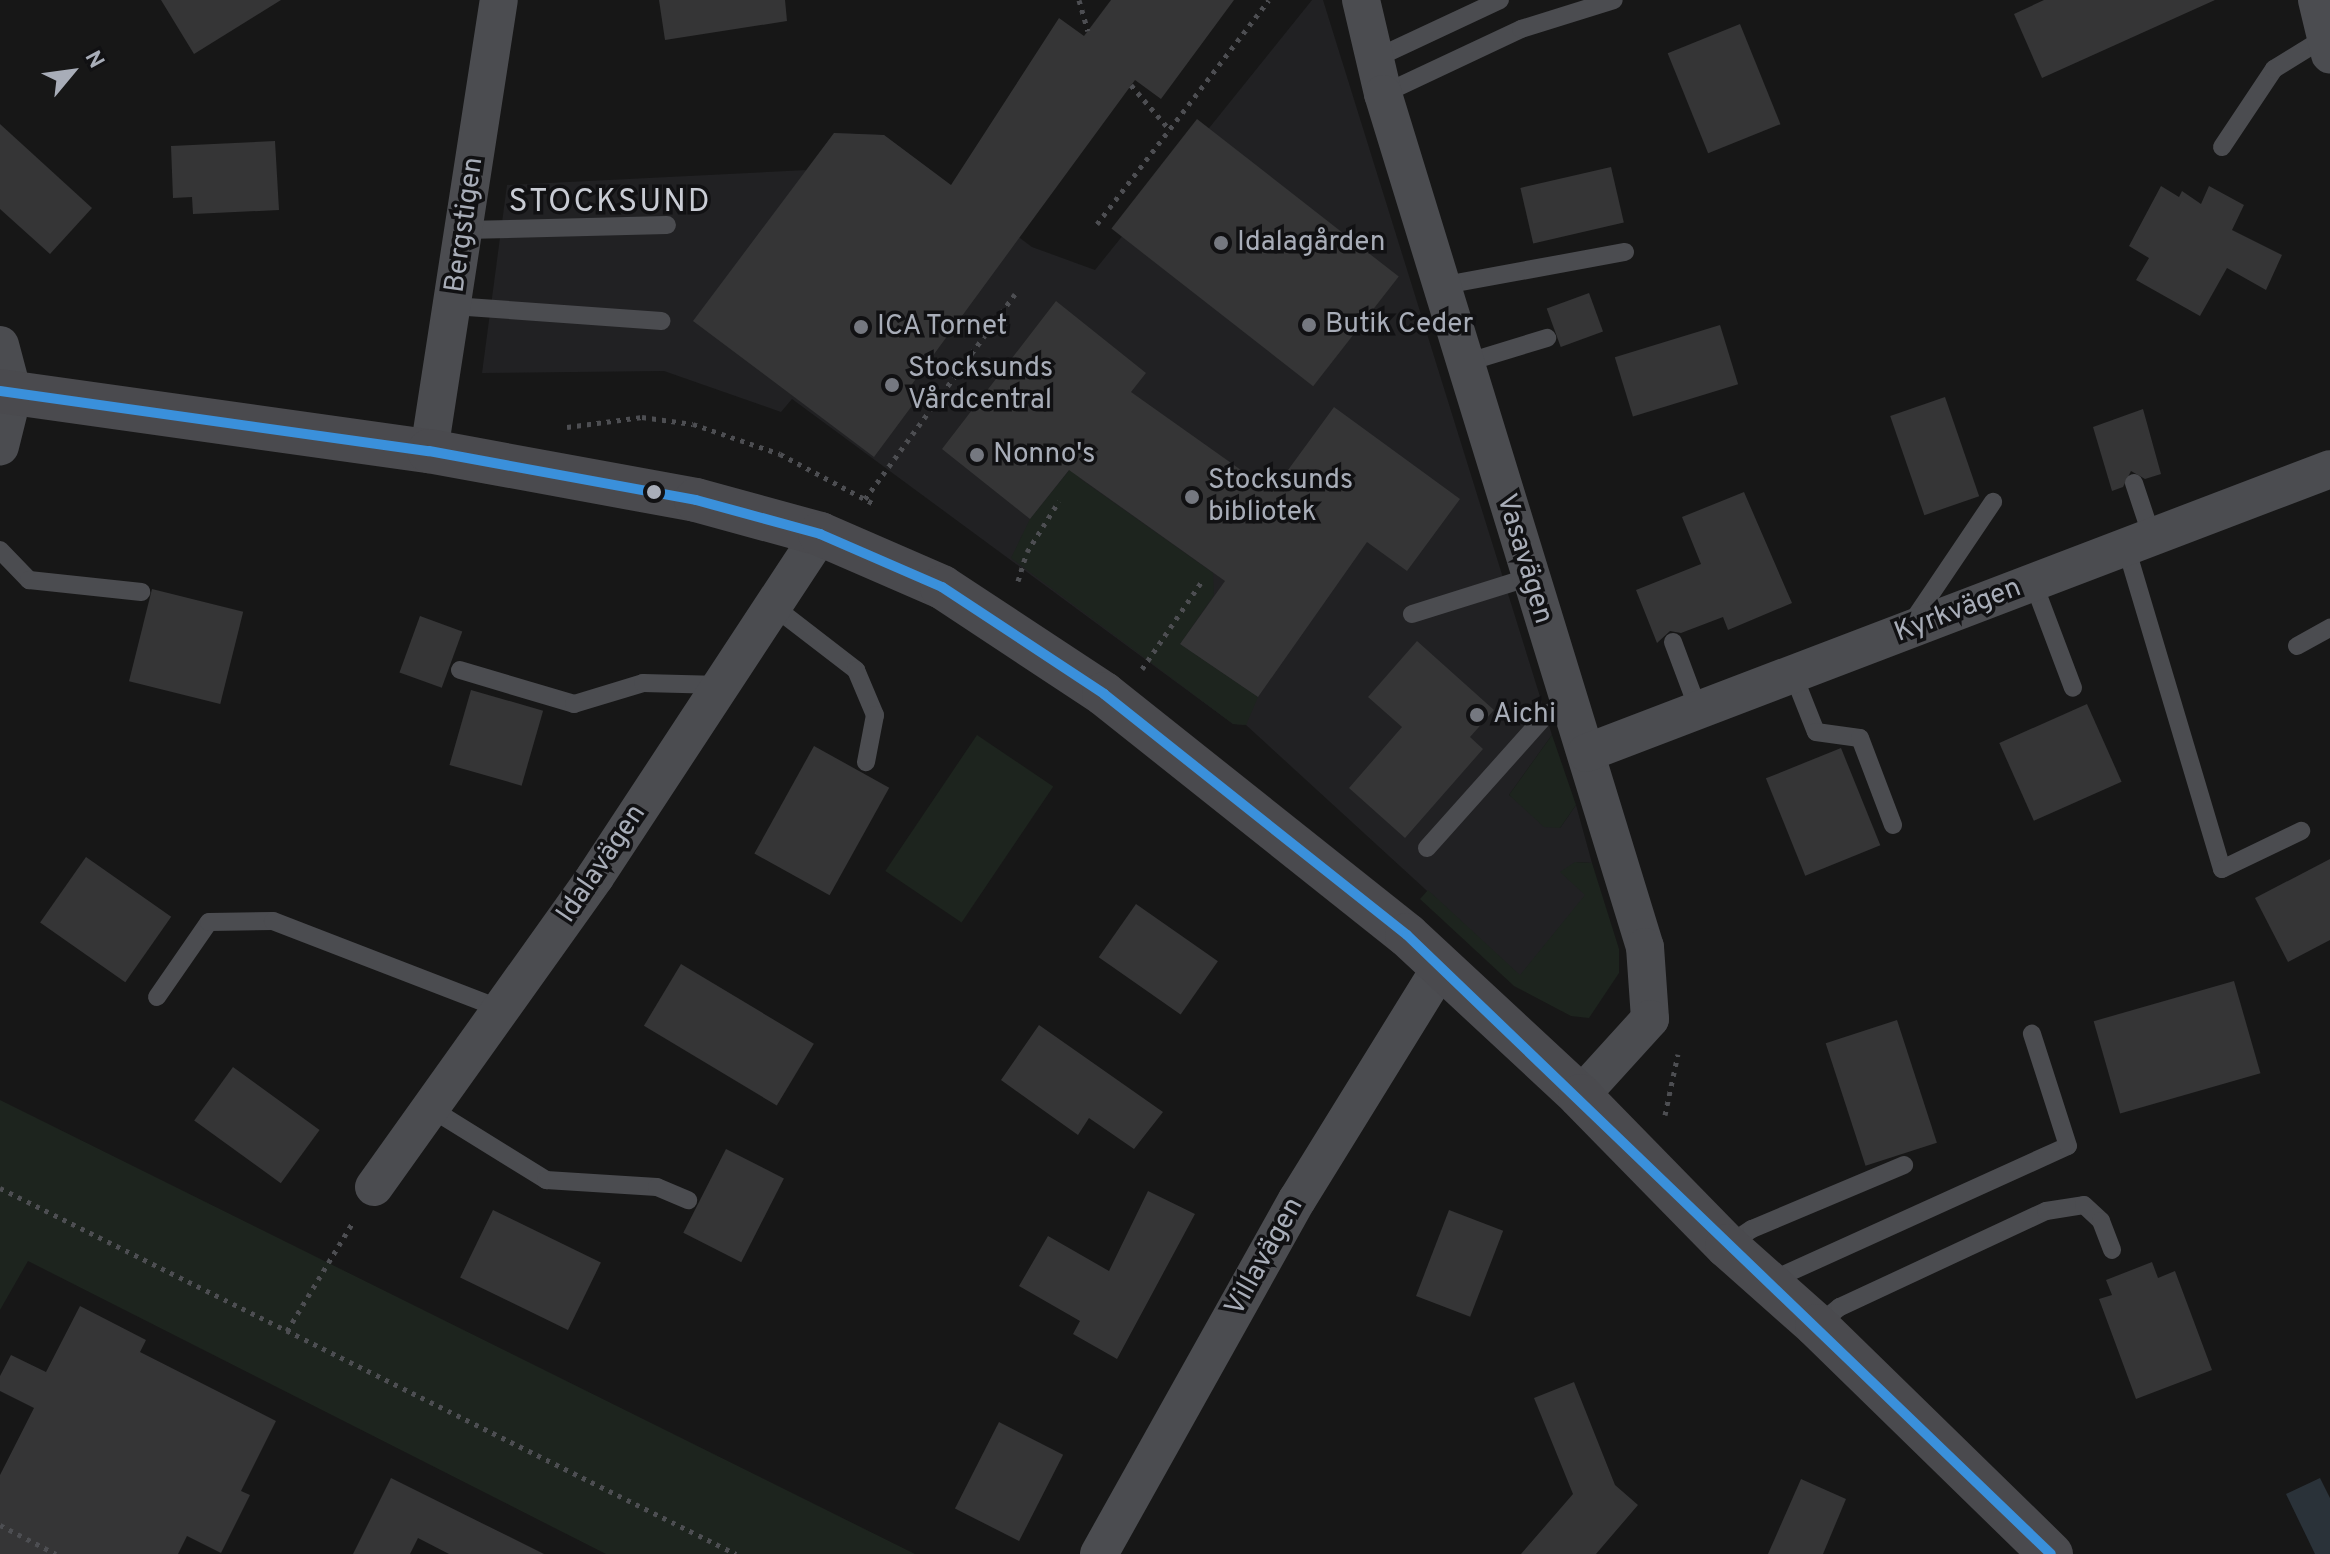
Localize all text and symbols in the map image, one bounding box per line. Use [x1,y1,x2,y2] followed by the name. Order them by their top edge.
[32,32,112,112] north arrow
[78,47,109,74] text: N
[439,155,491,295] street label: Bergstigen
[508,184,712,222] district label: STOCKSUND
[1237,226,1385,260] place label: Idalagården
[1212,234,1230,252] marker: Idalagården
[1325,308,1474,342] place label: Butik Ceder
[877,310,1010,344] place label: ICA Tornet
[1300,316,1318,334] marker: Butik Ceder
[852,318,870,336] marker: ICA Tornet
[908,352,1053,418] place label: Stocksunds Vårdcentral
[883,376,901,394] marker: Stocksunds Vårdcentral
[993,438,1095,472] place label: Nonno's
[968,446,986,464] marker: Nonno's
[1208,464,1353,530] place label: Stocksunds bibliotek
[646,484,662,500] unlabelled marker
[1183,488,1201,506] marker: Stocksunds bibliotek
[1488,490,1560,628] street label: Vasavägen
[1890,572,2026,650] street label: Kyrkvägen
[1493,698,1556,732] place label: Aichi
[1468,706,1486,724] marker: Aichi
[550,798,654,930] street label: Idalavägen
[1219,1192,1311,1322] street label: Villavägen

